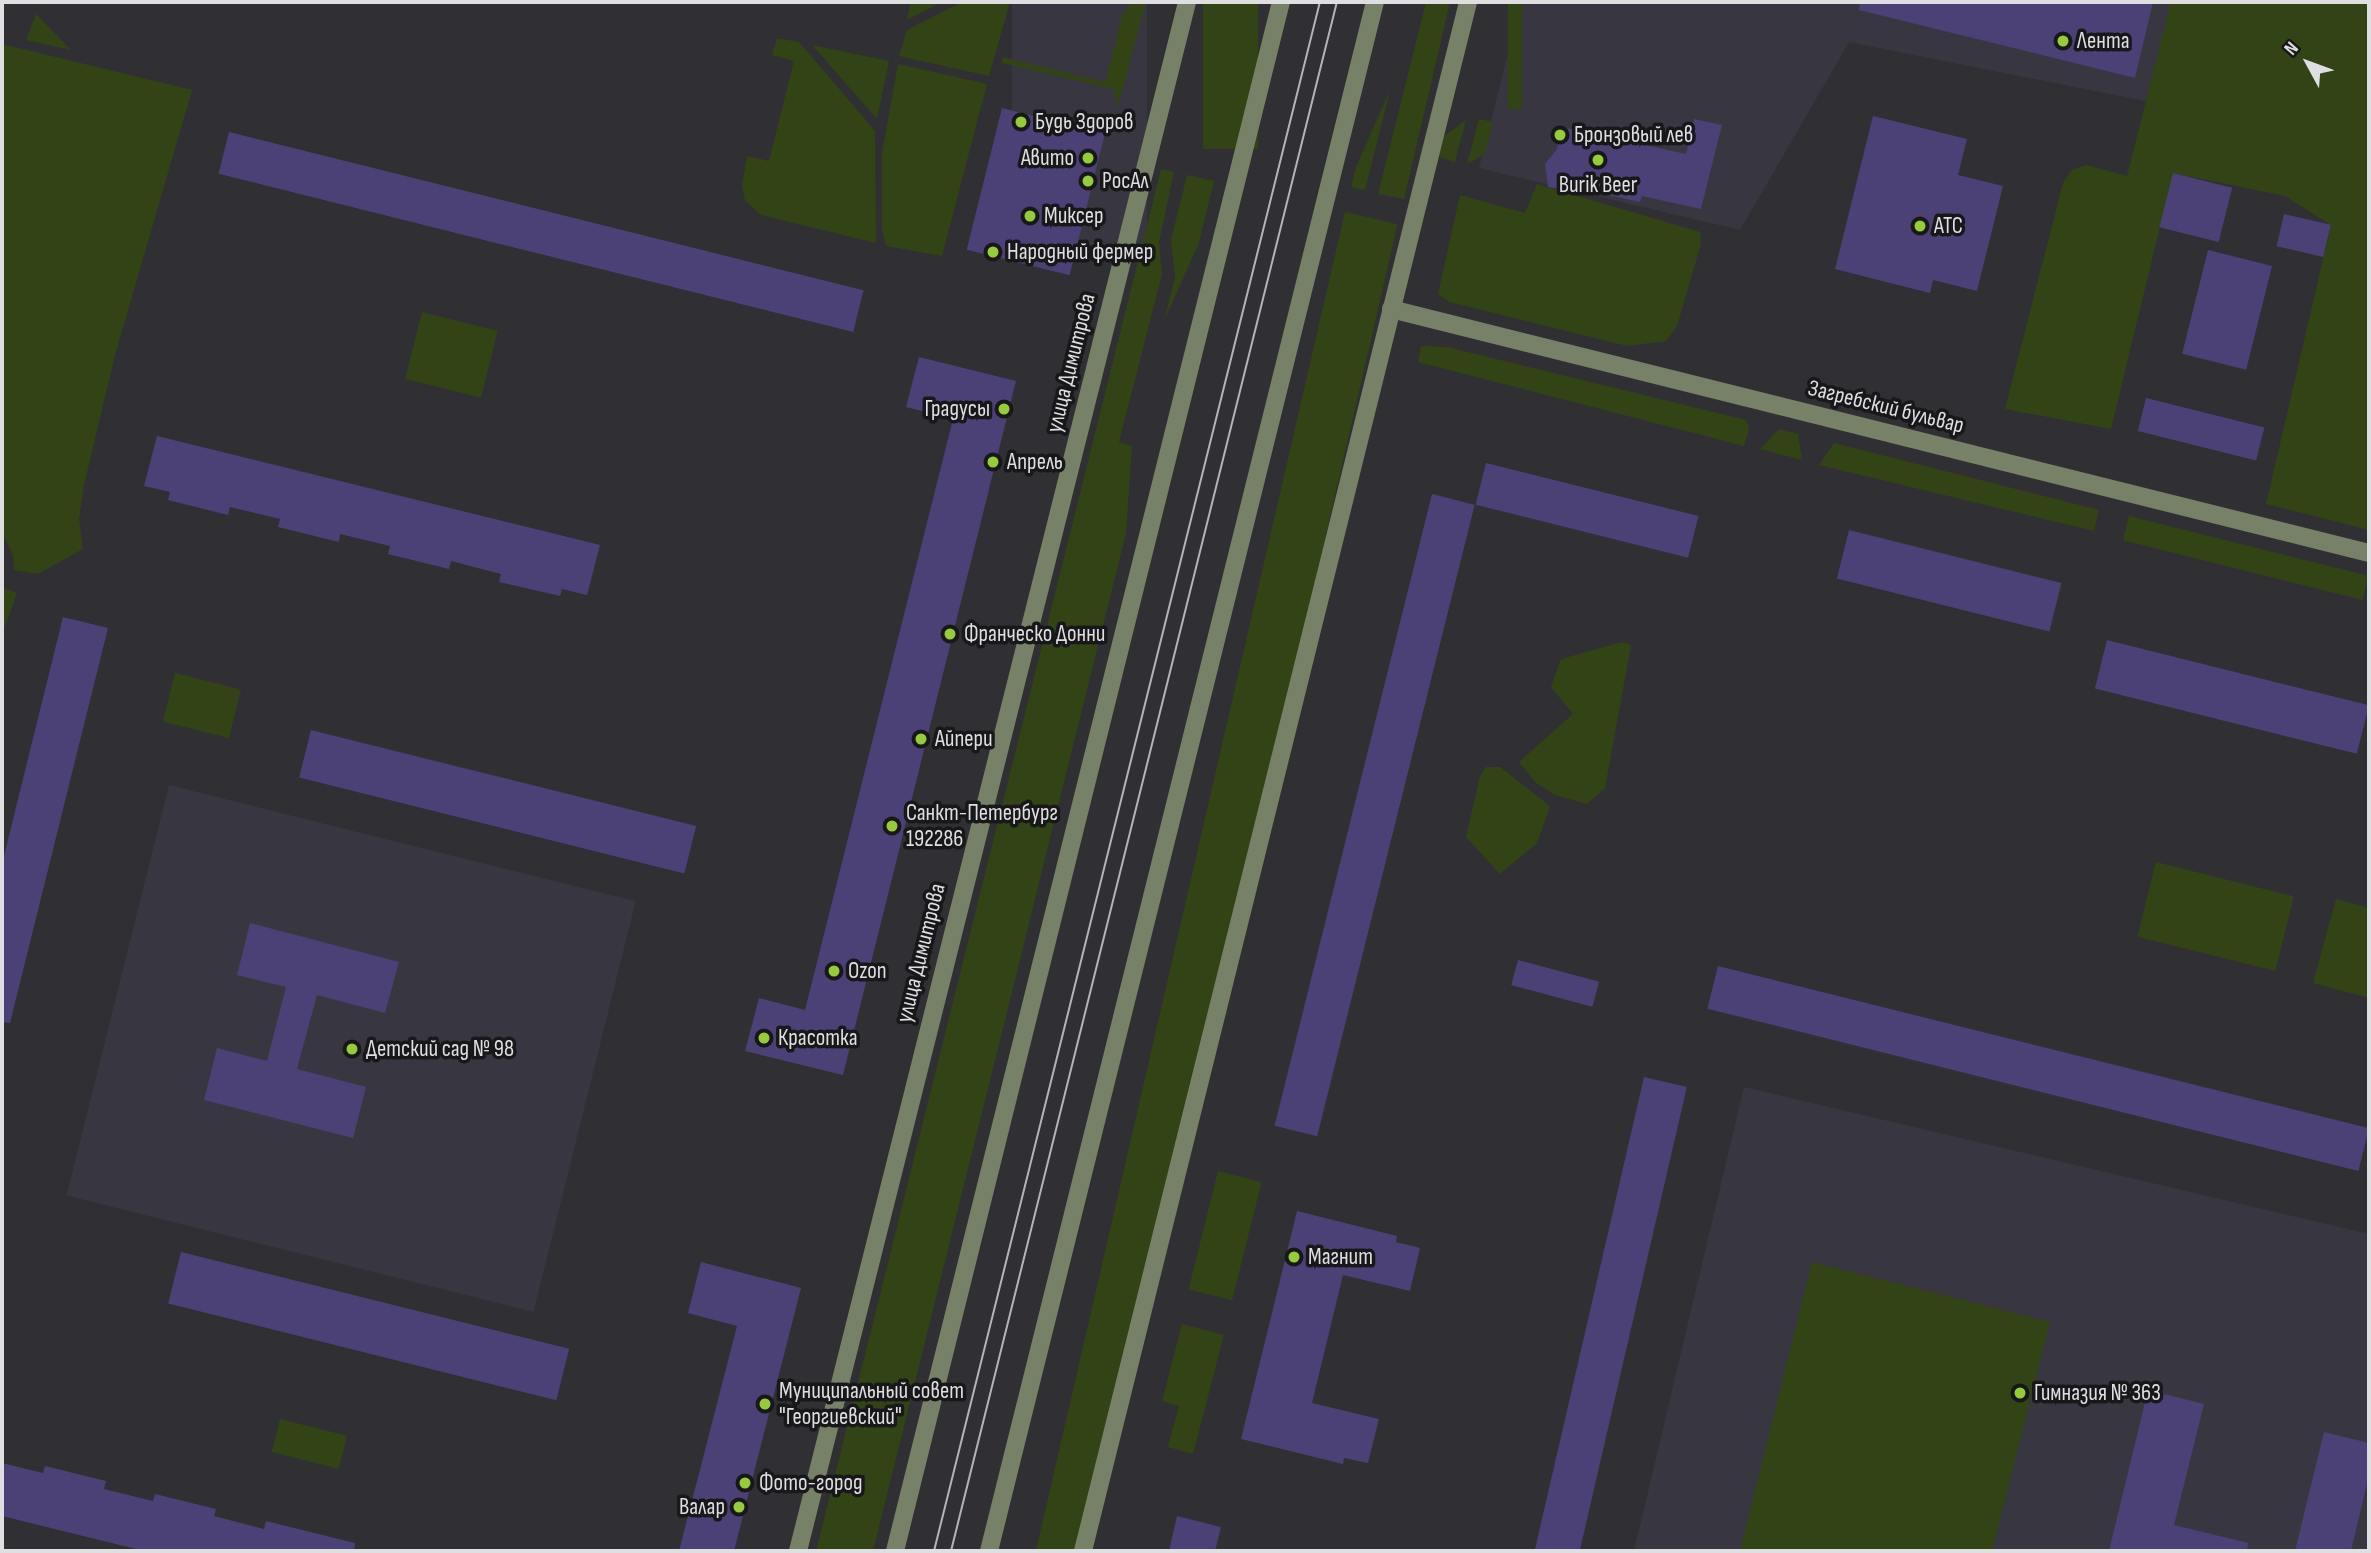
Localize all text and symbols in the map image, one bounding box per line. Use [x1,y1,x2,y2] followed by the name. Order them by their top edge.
[2077,27,2130,55] place label: Лента
[2273,28,2343,98] north arrow
[2055,33,2071,49] marker: Лента
[2280,38,2304,60] text: N
[1035,108,1134,136] place label: Будь Здоров
[1013,114,1029,130] marker: Будь Здоров
[1574,121,1693,149] place label: Бронзовый лев
[1552,127,1568,143] marker: Бронзовый лев
[1021,144,1074,172] place label: Авито
[1080,150,1096,166] marker: Авито
[1590,152,1606,168] marker: Burik Beer
[1102,167,1149,195] place label: РосАл
[1559,171,1637,199] place label: Burik Beer
[1080,173,1096,189] marker: РосАл
[1044,202,1104,230] place label: Миксер
[1022,208,1038,224] marker: Миксер
[1934,212,1963,240] place label: АТС
[1912,218,1928,234] marker: АТС
[1007,238,1153,266] place label: Народный фермер
[985,244,1001,260] marker: Народный фермер
[1040,291,1102,435] street label: улица Димитрова
[1805,374,1967,440] street label: Загребский бульвар
[924,395,990,423] place label: Градусы
[996,401,1012,417] marker: Градусы
[1007,448,1063,476] place label: Апрель
[985,454,1001,470] marker: Апрель
[964,620,1105,648] place label: Франческо Донни
[942,626,958,642] marker: Франческо Донни
[935,725,993,753] place label: Айпери
[913,731,929,747] marker: Айпери
[906,799,1058,853] place label: Санкт-Петербург 192286
[884,818,900,834] marker: Санкт-Петербург 192286
[890,881,952,1025] street label: улица Димитрова
[848,957,887,985] place label: Ozon
[826,963,842,979] marker: Ozon
[778,1024,858,1052] place label: Красотка
[756,1030,772,1046] marker: Красотка
[366,1035,514,1063] place label: Детский сад № 98
[344,1041,360,1057] marker: Детский сад № 98
[1308,1243,1373,1271] place label: Магнит
[1286,1249,1302,1265] marker: Магнит
[779,1377,964,1431] place label: Муниципальный совет "Георгиевский"
[2034,1379,2161,1407] place label: Гимназия № 363
[2012,1385,2028,1401] marker: Гимназия № 363
[757,1396,773,1412] marker: Муниципальный совет "Георгиевский"
[759,1469,863,1497] place label: Фото-город
[737,1475,753,1491] marker: Фото-город
[679,1493,725,1521] place label: Валар
[731,1499,747,1515] marker: Валар

